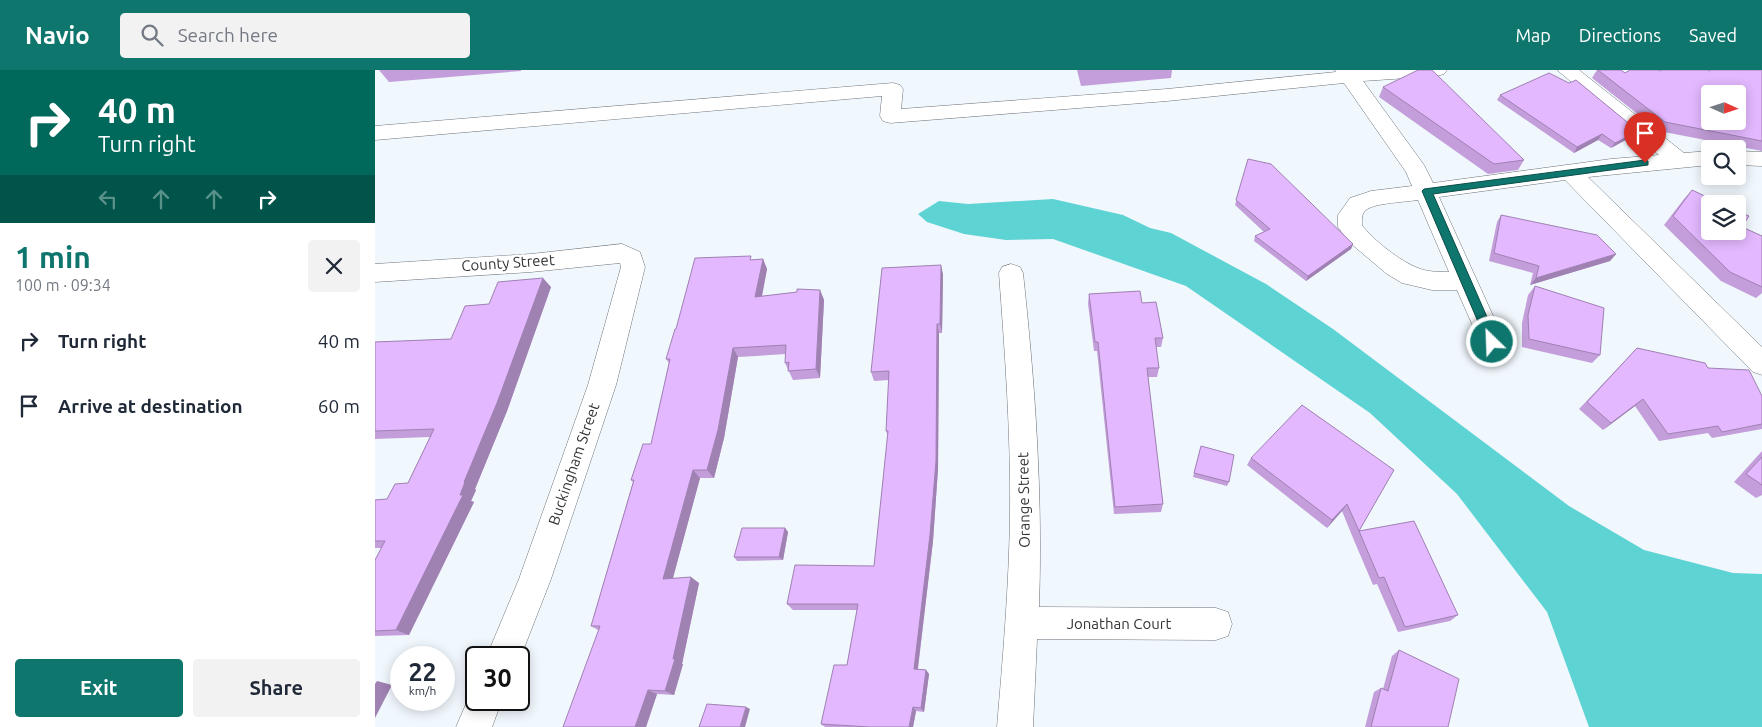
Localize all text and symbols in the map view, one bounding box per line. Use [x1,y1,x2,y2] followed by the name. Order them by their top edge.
[120,13,470,58] search box
[138,21,166,49] icon: search
[25,22,90,49] text: Navio
[178,24,278,46] text: Search here
[1515,25,1551,45] text: Map
[1579,25,1661,45] text: Directions
[1689,25,1737,45] text: Saved
[1701,85,1746,130] north arrow
[1701,85,1746,240] map controls
[15,90,80,155] icon: right
[98,90,176,130] text: 40 m
[1624,112,1666,163] pin
[1631,119,1659,147] icon: arrive
[98,131,196,156] text: Turn right
[1701,140,1746,185] button: search
[94,185,122,213] icon: left
[147,185,175,213] icon: ahead
[200,185,228,213] icon: ahead
[253,185,281,213] icon: right
[1701,195,1746,240] button: layers
[15,240,91,274] text: 1 min
[308,240,360,292] button: close
[461,251,555,274] street label: County Street
[15,276,111,294] text: 100 m · 09:34
[1465,315,1517,367] position arrow
[15,327,43,355] icon: right
[58,330,146,352] text: Turn right
[318,330,360,352] text: 40 m
[15,392,43,420] icon: arrive
[58,395,243,417] text: Arrive at destination
[318,395,360,417] text: 60 m
[545,400,602,527] street label: Buckingham Street
[1014,452,1033,548] street label: Orange Street
[1067,615,1171,632] street label: Jonathan Court
[465,646,530,711] speed limit sign: 30
[408,658,437,686] text: 22
[15,659,183,717] button: Exit
[193,659,360,717] button: Share
[409,684,436,697] text: km/h

